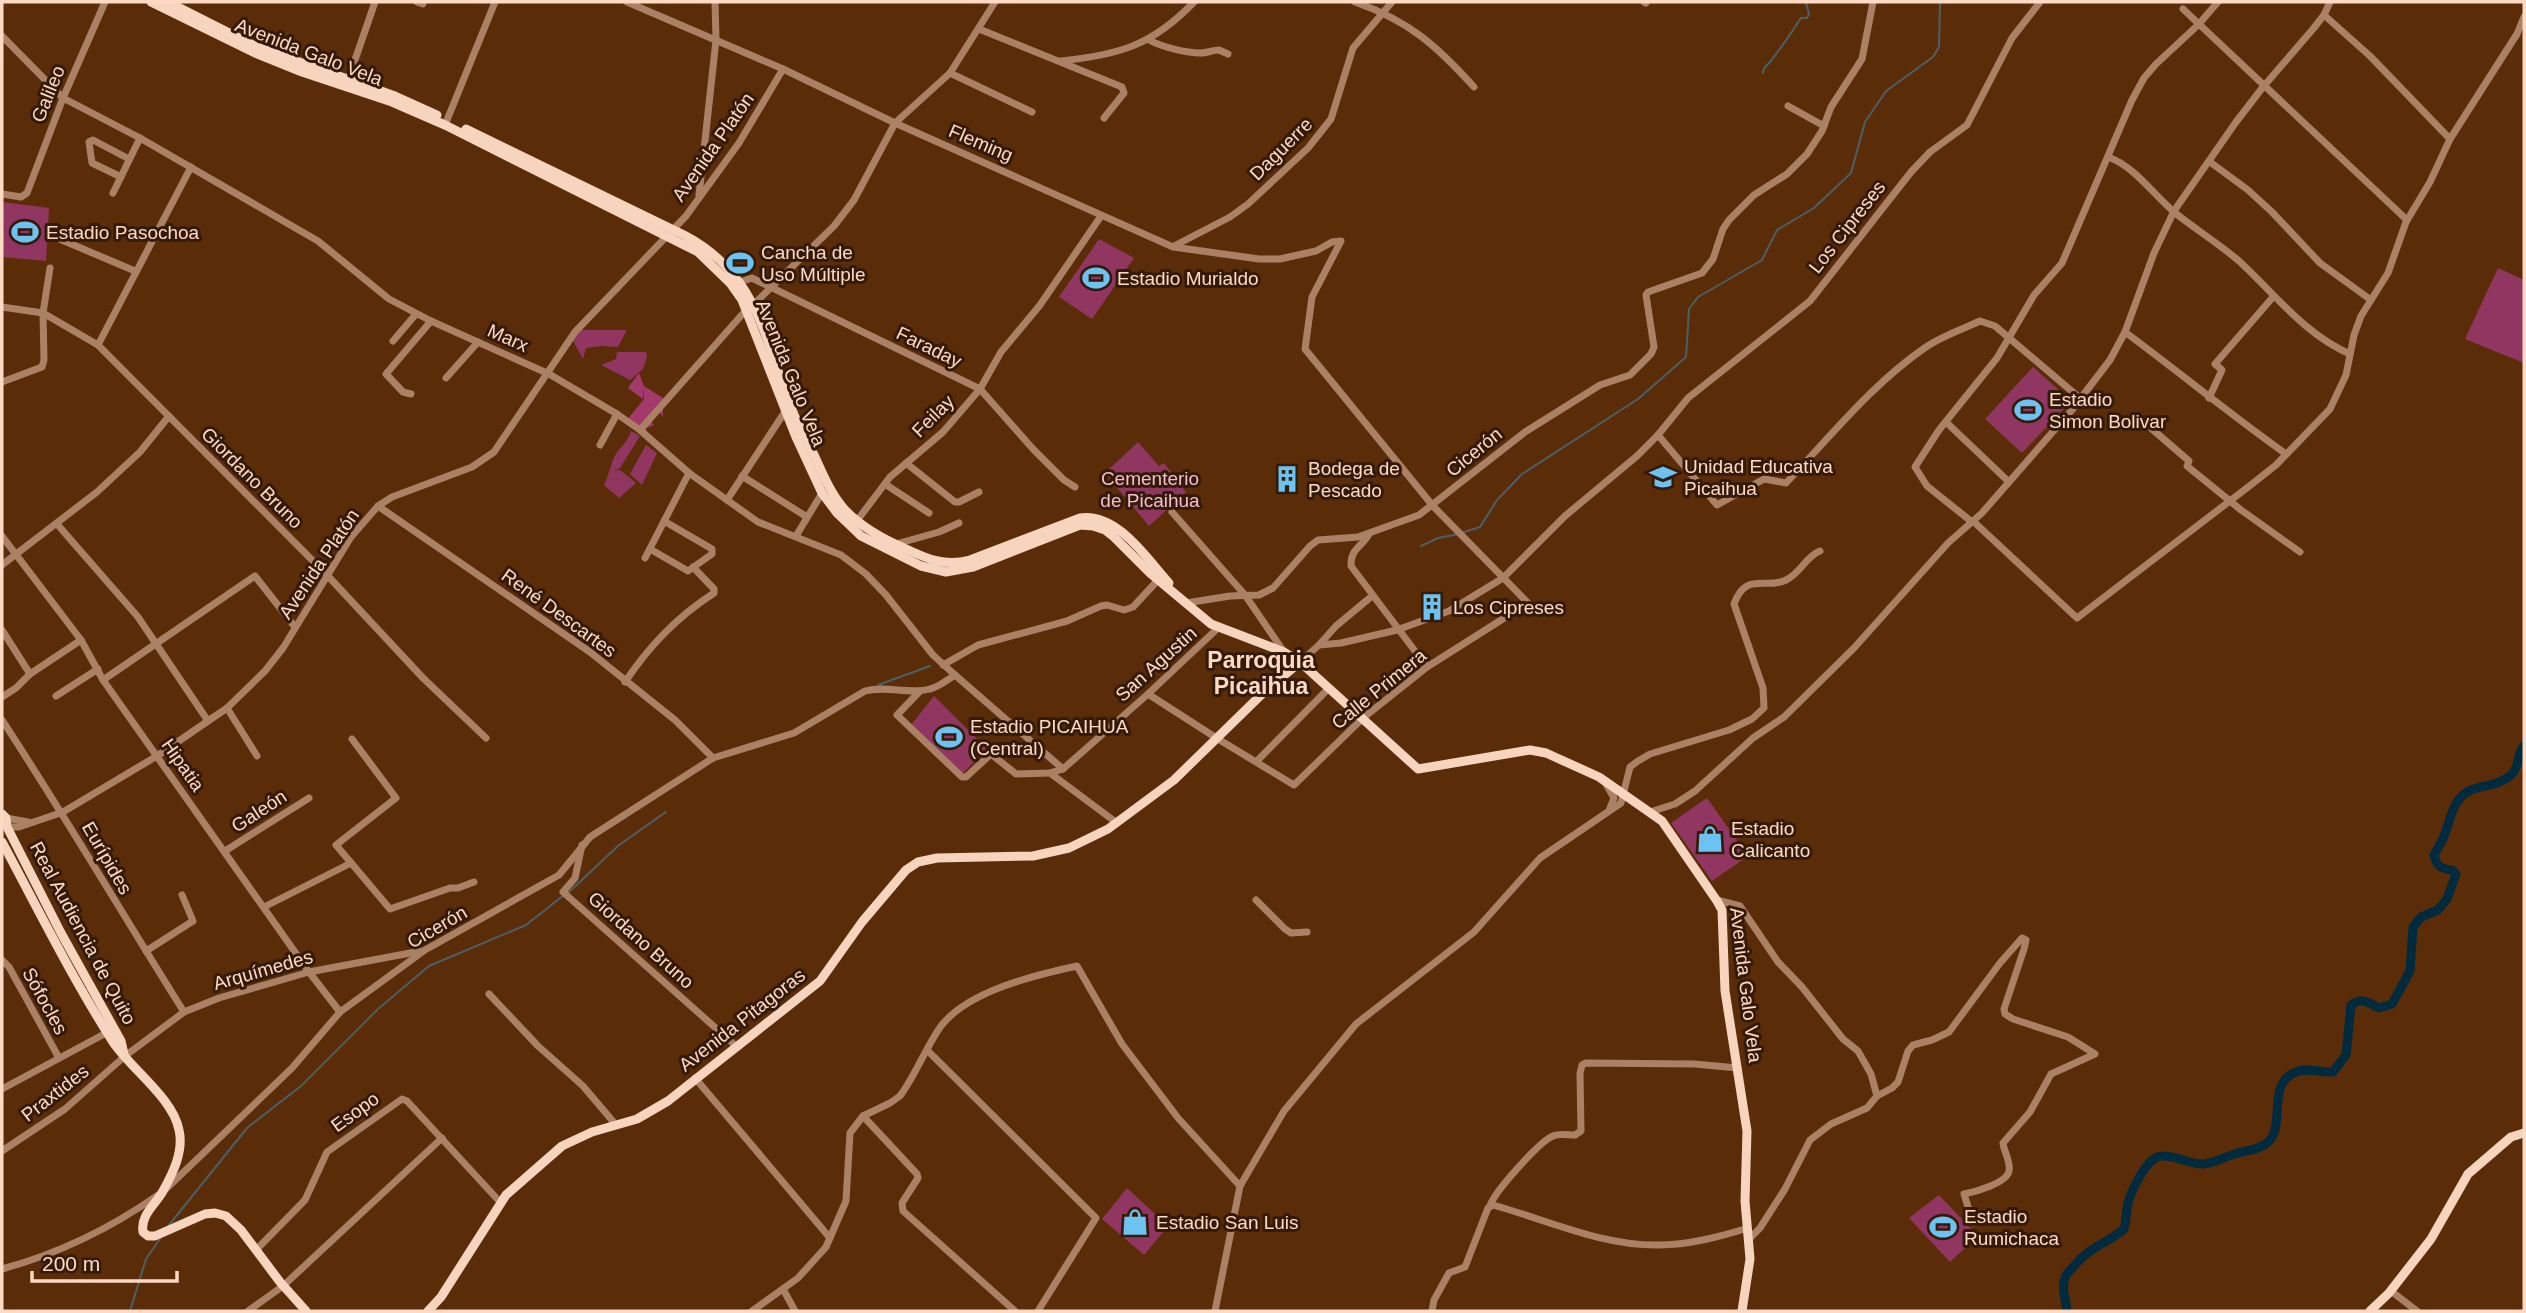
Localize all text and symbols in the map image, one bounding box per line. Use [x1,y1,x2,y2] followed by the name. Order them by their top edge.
[232,14,386,90] street label: Avenida Galo Vela
[27,63,69,125] street label: Galileo
[668,89,758,205] street label: Avenida Platón
[1246,114,1316,184] street label: Daguerre
[946,120,1016,166] street label: Fleming
[1805,177,1889,277] street label: Los Cipreses
[10,217,40,247] sports icon: Estadio Pasochoa
[46,222,200,243] place label: Estadio Pasochoa
[761,242,866,285] place label: Cancha de Uso Múltiple
[725,248,755,278] sports icon: Cancha de Uso Múltiple
[1081,263,1111,293] sports icon: Estadio Murialdo
[1117,268,1259,289] place label: Estadio Murialdo
[752,297,830,450] street label: Avenida Galo Vela
[484,320,532,356] street label: Marx
[893,322,965,372] street label: Faraday
[2049,389,2167,432] place label: Estadio Simon Bolivar
[908,390,959,441] street label: Feilay
[2013,395,2043,425] sports icon: Estadio Simon Bolivar
[197,423,307,533] street label: Giordano Bruno
[1442,423,1506,481] street label: Cicerón
[1684,456,1833,499] place label: Unidad Educativa Picaihua
[1308,458,1400,501] place label: Bodega de Pescado
[1648,462,1678,492] school or university icon: Unidad Educativa Picaihua
[1272,464,1302,494] building icon: Bodega de Pescado
[1100,468,1200,511] park label: Cementerio de Picaihua
[275,505,363,623] street label: Avenida Platón
[498,564,620,662] street label: René Descartes
[1417,592,1447,622] building icon: Los Cipreses
[1453,597,1564,618] place label: Los Cipreses
[1111,622,1201,706] street label: San Agustin
[1328,644,1431,733] street label: Calle Primera
[1207,647,1315,699] district label: Parroquia Picaihua
[970,716,1129,759] place label: Estadio PICAIHUA (Central)
[934,722,964,752] sports icon: Estadio PICAIHUA (Central)
[157,735,209,796] street label: Hipatia
[228,786,290,836] street label: Galeón
[78,818,136,898] street label: Eurípides
[1731,818,1810,861] place label: Estadio Calicanto
[1695,824,1725,854] shop icon: Estadio Calicanto
[26,838,140,1028] street label: Real Audiencia de Quito
[584,887,698,993] street label: Giordano Bruno
[403,902,471,952] street label: Cicerón
[1726,906,1766,1064] street label: Avenida Galo Vela
[211,946,315,994] street label: Arquímedes
[18,964,72,1038] street label: Sófocles
[675,964,809,1076] street label: Avenida Pitagoras
[17,1060,93,1126] street label: Praxtides
[327,1088,383,1136] street label: Esopo
[1964,1206,2059,1249] place label: Estadio Rumichaca
[1120,1207,1150,1237] shop icon: Estadio San Luis
[1156,1212,1299,1233] place label: Estadio San Luis
[1928,1212,1958,1242] sports icon: Estadio Rumichaca
[32,1240,177,1284] scale bar
[42,1252,100,1275] text: 200 m

